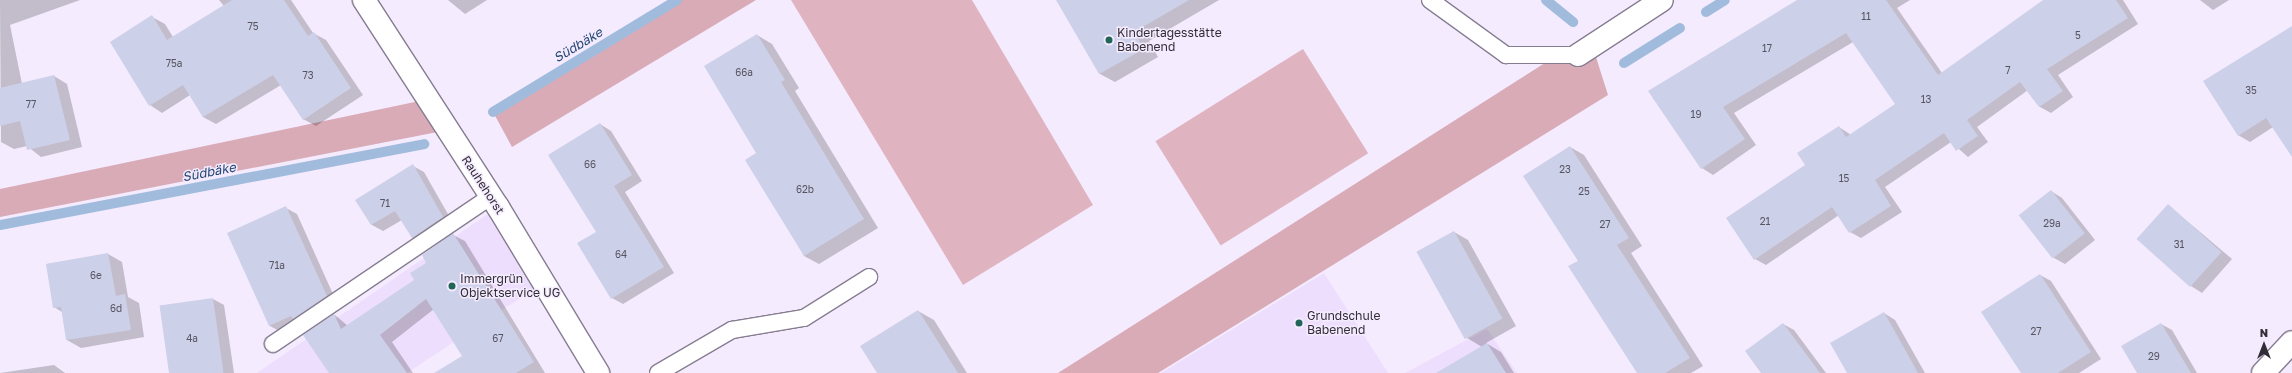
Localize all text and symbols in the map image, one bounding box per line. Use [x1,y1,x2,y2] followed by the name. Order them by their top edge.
[1861,11,1871,23] house number: 11
[247,21,259,33] house number: 75
[551,24,605,66] water label: Südbäke
[1117,26,1222,54] place label: Kindertagesstätte Babenend
[2075,30,2081,42] house number: 5
[1104,35,1114,45] marker: Kindertagesstätte Babenend
[1762,43,1772,55] house number: 17
[166,58,182,70] house number: 75a
[2005,65,2011,77] house number: 7
[735,67,753,79] house number: 66a
[302,70,314,82] house number: 73
[2245,85,2257,97] house number: 35
[1921,94,1931,106] house number: 13
[26,99,36,111] house number: 77
[1691,109,1701,121] house number: 19
[459,153,507,217] street label: Rauhehorst
[181,159,237,185] water label: Südbäke
[584,159,596,171] house number: 66
[1559,164,1571,176] house number: 23
[1839,173,1849,185] house number: 15
[796,184,814,196] house number: 62b
[1578,186,1590,198] house number: 25
[380,198,390,210] house number: 71
[1760,216,1770,228] house number: 21
[2043,218,2061,230] house number: 29a
[1599,219,1611,231] house number: 27
[2174,239,2184,251] house number: 31
[615,249,627,261] house number: 64
[269,260,285,272] house number: 71a
[90,270,102,282] house number: 6e
[460,272,560,300] place label: Immergrün Objektservice UG
[447,281,457,291] marker: Immergrün Objektservice UG
[110,303,122,315] house number: 6d
[1307,309,1380,337] place label: Grundschule Babenend
[1294,318,1304,328] marker: Grundschule Babenend
[2244,325,2284,365] north arrow
[2030,326,2042,338] house number: 27
[2260,326,2268,339] text: N
[186,333,198,345] house number: 4a
[492,333,504,345] house number: 67
[2148,351,2160,363] house number: 29

